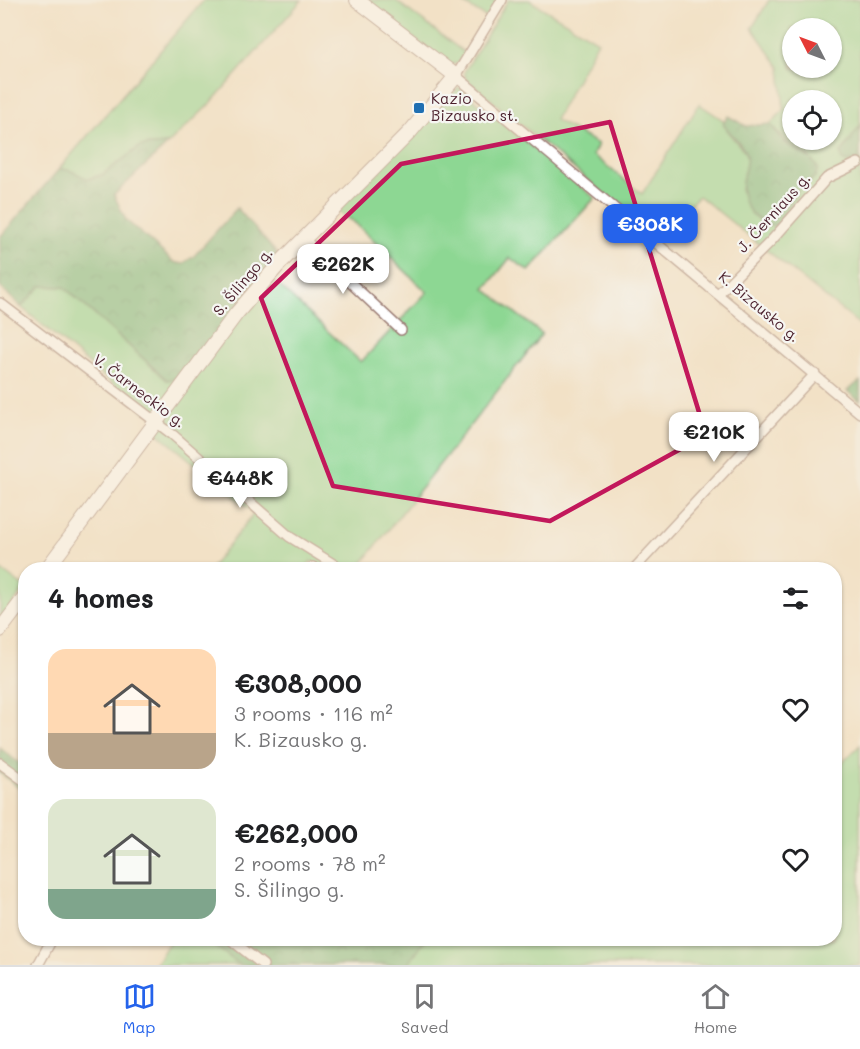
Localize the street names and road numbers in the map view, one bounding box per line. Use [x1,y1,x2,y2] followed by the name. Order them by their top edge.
[732,168,814,256] street label: J. Černiaus g.
[208,243,277,320] street label: S. Šilingo g.
[715,266,804,346] street label: K. Bizausko g.
[89,349,190,432] street label: V. Čarneckio g.

